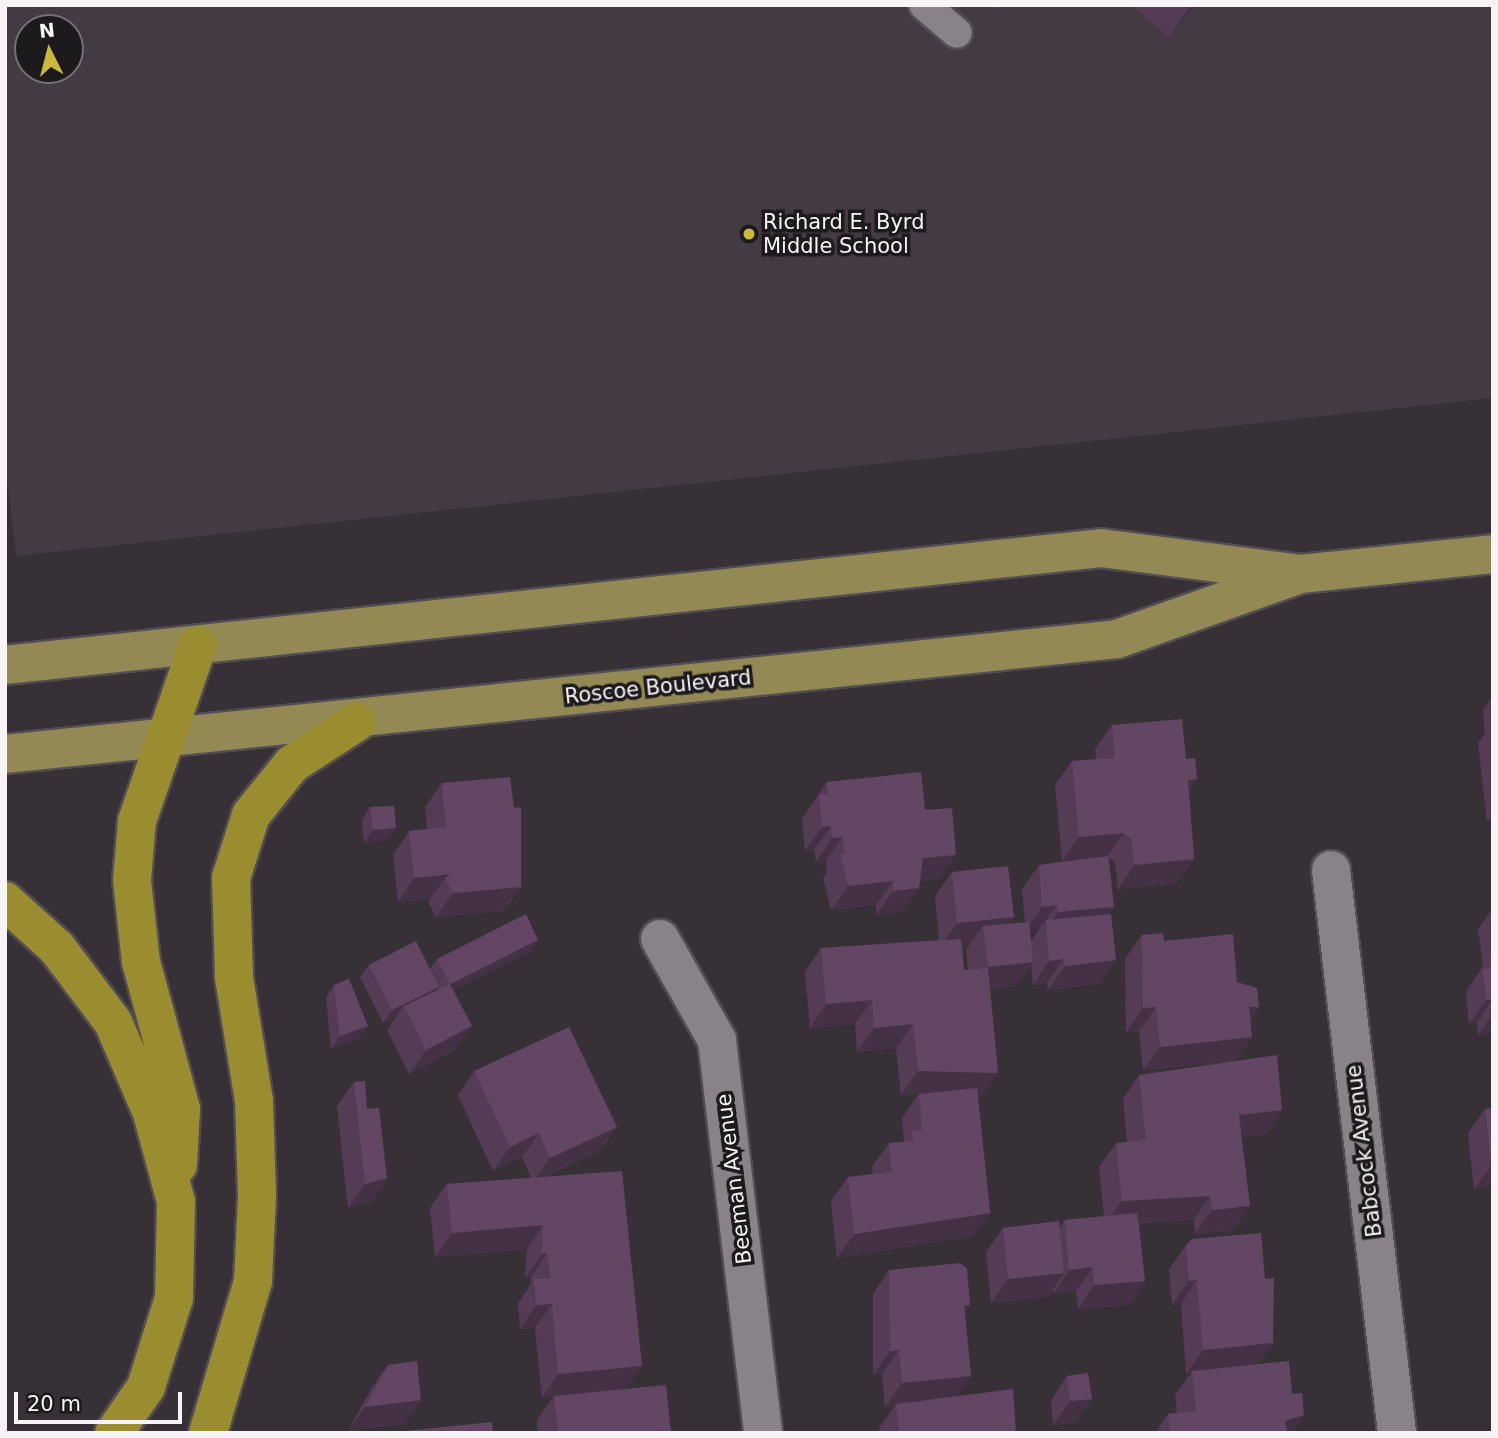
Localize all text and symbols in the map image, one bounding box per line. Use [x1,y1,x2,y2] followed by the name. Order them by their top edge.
[14,14,84,84] north arrow
[38,18,56,42] text: N
[763,209,924,259] place label: Richard E. Byrd Middle School
[741,226,757,242] marker: Richard E. Byrd Middle School
[563,665,753,709] street label: Roscoe Boulevard
[1341,1063,1387,1239] street label: Babcock Avenue
[711,1092,757,1266] street label: Beeman Avenue
[18,1378,186,1422] scale bar
[27,1392,81,1416] text: 20 m

